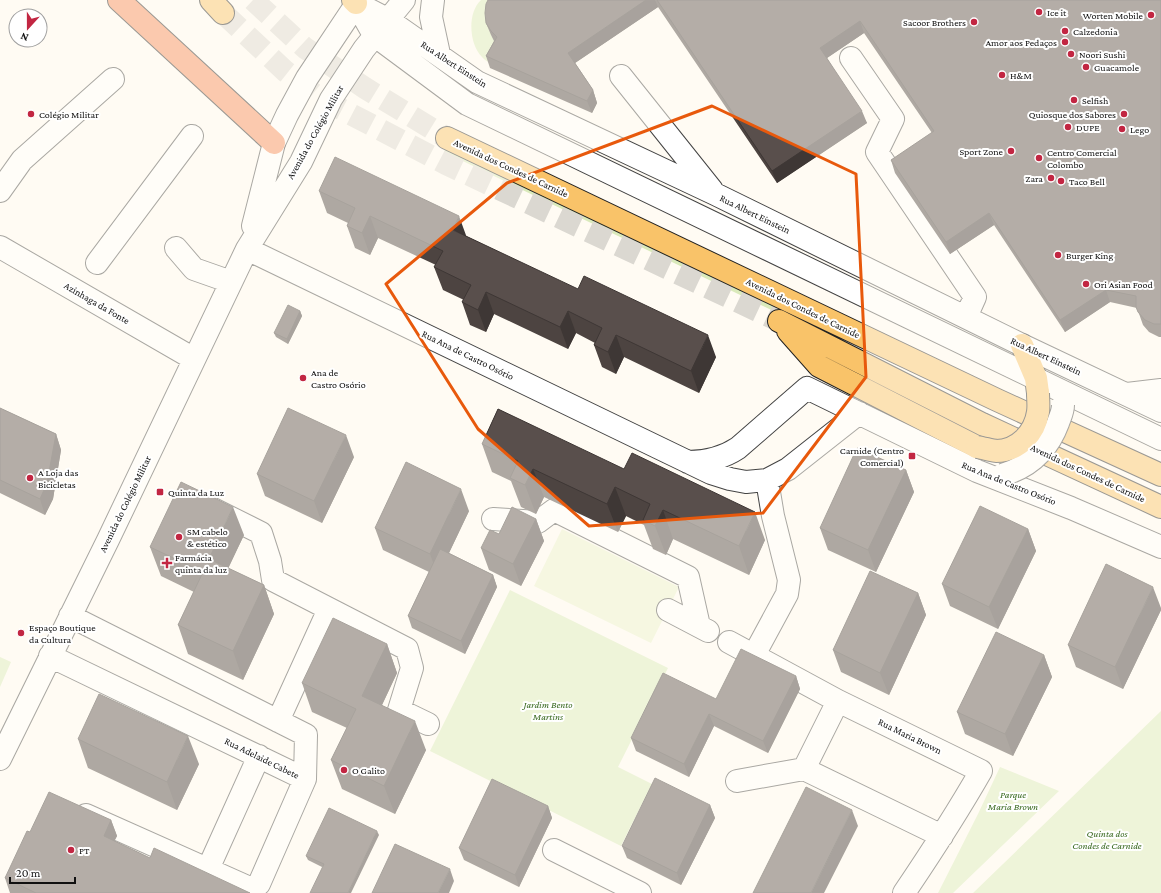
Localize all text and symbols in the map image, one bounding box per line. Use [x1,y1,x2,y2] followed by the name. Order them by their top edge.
[1034,7,1044,17] marker: Ice it
[1047,7,1067,18] place label: Ice it
[8,8,48,48] north arrow
[1083,10,1144,21] place label: Worten Mobile
[1146,10,1156,20] marker: Worten Mobile
[903,17,966,28] place label: Sacoor Brothers
[969,17,979,27] marker: Sacoor Brothers
[1060,26,1070,36] marker: Calzedonia
[1073,26,1118,37] place label: Calzedonia
[18,30,30,44] text: N
[985,37,1057,48] place label: Amor aos Pedaços
[1060,37,1070,47] marker: Amor aos Pedaços
[419,38,490,90] street label: Rua Albert Einstein
[1066,49,1076,59] marker: Noori Sushi
[1079,49,1126,60] place label: Noori Sushi
[1081,62,1091,72] marker: Guacamole
[1094,62,1140,73] place label: Guacamole
[997,70,1007,80] marker: H&M
[1010,70,1032,81] place label: H&M
[285,83,346,181] street label: Avenida do Colégio Militar
[1069,95,1079,105] marker: Selfish
[1082,95,1109,106] place label: Selfish
[26,109,36,119] marker: Colégio Militar
[39,109,99,120] place label: Colégio Militar
[1029,109,1116,120] place label: Quiosque dos Sabores
[1119,109,1129,119] marker: Quiosque dos Sabores
[1063,122,1073,132] marker: DUPE
[1076,122,1100,133] place label: DUPE
[1117,124,1127,134] marker: Lego
[1130,124,1149,135] place label: Lego
[452,137,571,200] street label: Avenida dos Condes de Carnide
[959,146,1004,157] place label: Sport Zone
[1006,146,1016,156] marker: Sport Zone
[1047,147,1117,170] place label: Centro Comercial Colombo
[1034,153,1044,163] marker: Centro Comercial Colombo
[1025,173,1043,184] place label: Zara
[1046,173,1056,183] marker: Zara
[1056,176,1066,186] marker: Taco Bell
[1069,176,1105,187] place label: Taco Bell
[718,192,792,236] street label: Rua Albert Einstein
[1053,250,1063,260] marker: Burger King
[1066,250,1113,261] place label: Burger King
[744,276,862,341] street label: Avenida dos Condes de Carnide
[1081,279,1091,289] marker: Ori Asian Food
[1094,279,1153,290] place label: Ori Asian Food
[62,280,132,326] street label: Azinhaga da Fonte
[420,328,516,382] street label: Rua Ana de Castro Osório
[1009,335,1084,377] street label: Rua Albert Einstein
[311,367,366,390] place label: Ana de Castro Osório
[298,373,308,383] marker: Ana de Castro Osório
[1029,442,1148,505] street label: Avenida dos Condes de Carnide
[840,445,904,469] place label: Carnide (Centro Comercial)
[907,451,917,461] marker: Carnide (Centro Comercial)
[97,454,153,554] street label: Avenida do Colégio Militar
[960,459,1058,507] street label: Rua Ana de Castro Osório
[38,467,78,490] place label: A Loja das Bicicletas
[25,473,35,483] marker: A Loja das Bicicletas
[155,487,165,497] marker: Quinta da Luz
[168,487,224,498] place label: Quinta da Luz
[187,526,228,549] place label: SM cabelo & estético
[174,532,184,542] marker: SM cabelo & estético
[175,552,227,575] place label: Farmácia quinta da luz
[162,558,172,568] marker: Farmácia quinta da luz
[29,622,96,645] place label: Espaço Boutique da Cultura
[16,628,26,638] marker: Espaço Boutique da Cultura
[521,699,573,722] park label: Jardim Bento Martins
[876,716,944,756] street label: Rua Maria Brown
[223,735,302,781] street label: Rua Adelaide Cabete
[339,765,349,775] marker: O Galito
[352,765,385,776] place label: O Galito
[987,789,1038,812] park label: Parque Maria Brown
[1072,828,1142,851] park label: Quinta dos Condes de Carnide
[66,845,76,855] marker: PT
[79,845,90,856] place label: PT
[10,859,75,885] scale bar
[16,866,41,880] text: 20 m

